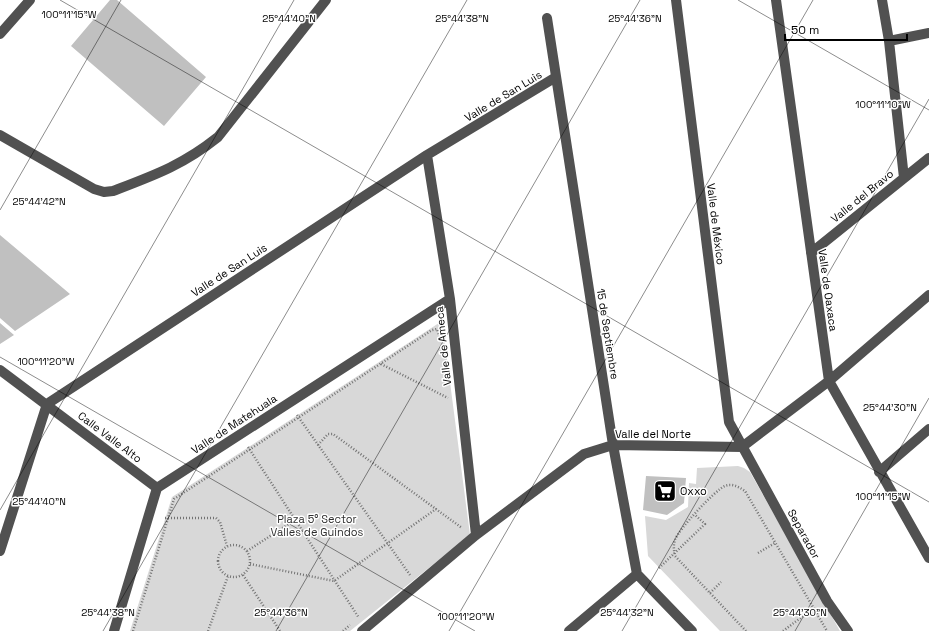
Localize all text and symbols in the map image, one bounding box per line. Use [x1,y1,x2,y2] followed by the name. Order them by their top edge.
[42,8,97,21] text: 100°11'15"W
[262,12,316,25] text: 25°44'40"N
[435,12,489,25] text: 25°44'38"N
[608,12,662,25] text: 25°44'36"N
[785,16,907,42] scale bar
[791,22,819,38] text: 50 m
[462,67,544,125] street label: Valle de San Luis
[855,98,911,111] text: 100°11'10"W
[828,166,896,225] street label: Valle del Bravo
[704,182,728,266] street label: Valle de México
[12,195,66,208] text: 25°44'42"N
[188,240,270,300] street label: Valle de San Luis
[815,248,841,333] street label: Valle de Oaxaca
[594,288,622,380] street label: 15 de Septiembre
[432,305,454,386] street label: Valle de Ameca
[17,355,75,368] text: 100°11'20"W
[188,391,280,457] street label: Valle de Matehuala
[863,401,917,414] text: 25°44'30"N
[75,408,145,466] street label: Calle Valle Alto
[615,427,691,441] street label: Valle del Norte
[652,478,678,504] supermarket icon: Oxxo
[680,484,707,498] place label: Oxxo
[856,490,911,503] text: 100°11'15"W
[12,495,66,508] text: 25°44'40"N
[785,507,823,561] street label: Separador
[271,512,364,539] park label: Plaza 5° Sector Valles de Guindos
[81,606,135,619] text: 25°44'38"N
[254,606,308,619] text: 25°44'36"N
[600,606,654,619] text: 25°44'32"N
[773,606,827,619] text: 25°44'30"N
[437,610,495,623] text: 100°11'20"W

